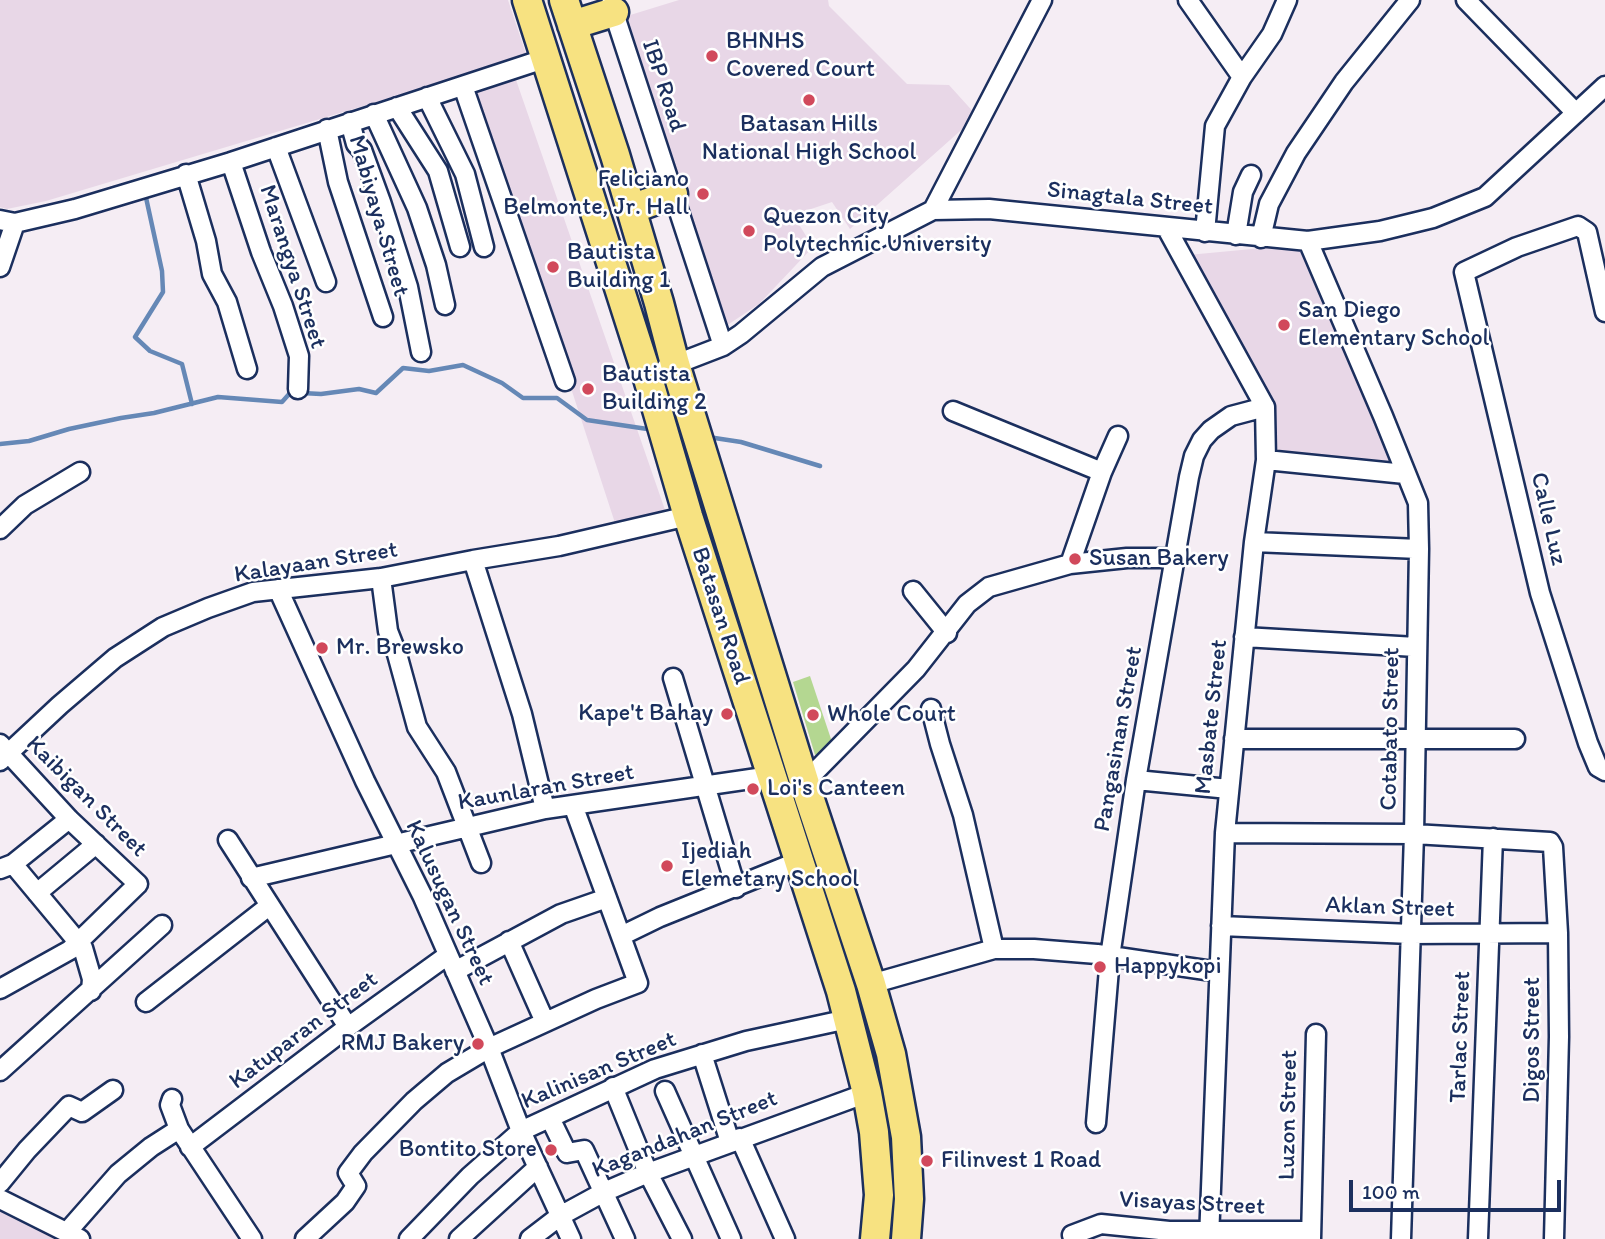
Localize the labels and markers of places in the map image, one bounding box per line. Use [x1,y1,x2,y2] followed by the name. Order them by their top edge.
[726,28,875,84] place label: BHNHS Covered Court
[704,48,720,64] marker: BHNHS Covered Court
[801,92,817,108] marker: Batasan Hills National High School
[702,111,916,167] place label: Batasan Hills National High School
[503,166,689,222] place label: Feliciano Belmonte, Jr. Hall
[695,186,711,202] marker: Feliciano Belmonte, Jr. Hall
[763,203,991,259] place label: Quezon City Polytechnic University
[741,223,757,239] marker: Quezon City Polytechnic University
[567,239,670,295] place label: Bautista Building 1
[545,259,561,275] marker: Bautista Building 1
[1298,297,1489,353] place label: San Diego Elementary School
[1276,317,1292,333] marker: San Diego Elementary School
[602,361,707,417] place label: Bautista Building 2
[580,381,596,397] marker: Bautista Building 2
[1089,545,1229,573] place label: Susan Bakery
[1067,551,1083,567] marker: Susan Bakery
[336,634,464,662] place label: Mr. Brewsko
[314,640,330,656] marker: Mr. Brewsko
[578,700,713,728] place label: Kape't Bahay
[827,701,956,729] place label: Whole Court
[719,706,735,722] marker: Kape't Bahay
[805,707,821,723] marker: Whole Court
[767,775,905,803] place label: Loi's Canteen
[745,781,761,797] marker: Loi's Canteen
[681,838,859,894] place label: Ijediah Elemetary School
[659,858,675,874] marker: Ijediah Elemetary School
[1114,953,1222,981] place label: Happykopi
[1092,959,1108,975] marker: Happykopi
[341,1030,464,1058] place label: RMJ Bakery
[470,1036,486,1052] marker: RMJ Bakery
[399,1136,537,1164] place label: Bontito Store
[543,1142,559,1158] marker: Bontito Store
[941,1147,1101,1175] place label: Filinvest 1 Road
[919,1153,935,1169] marker: Filinvest 1 Road

